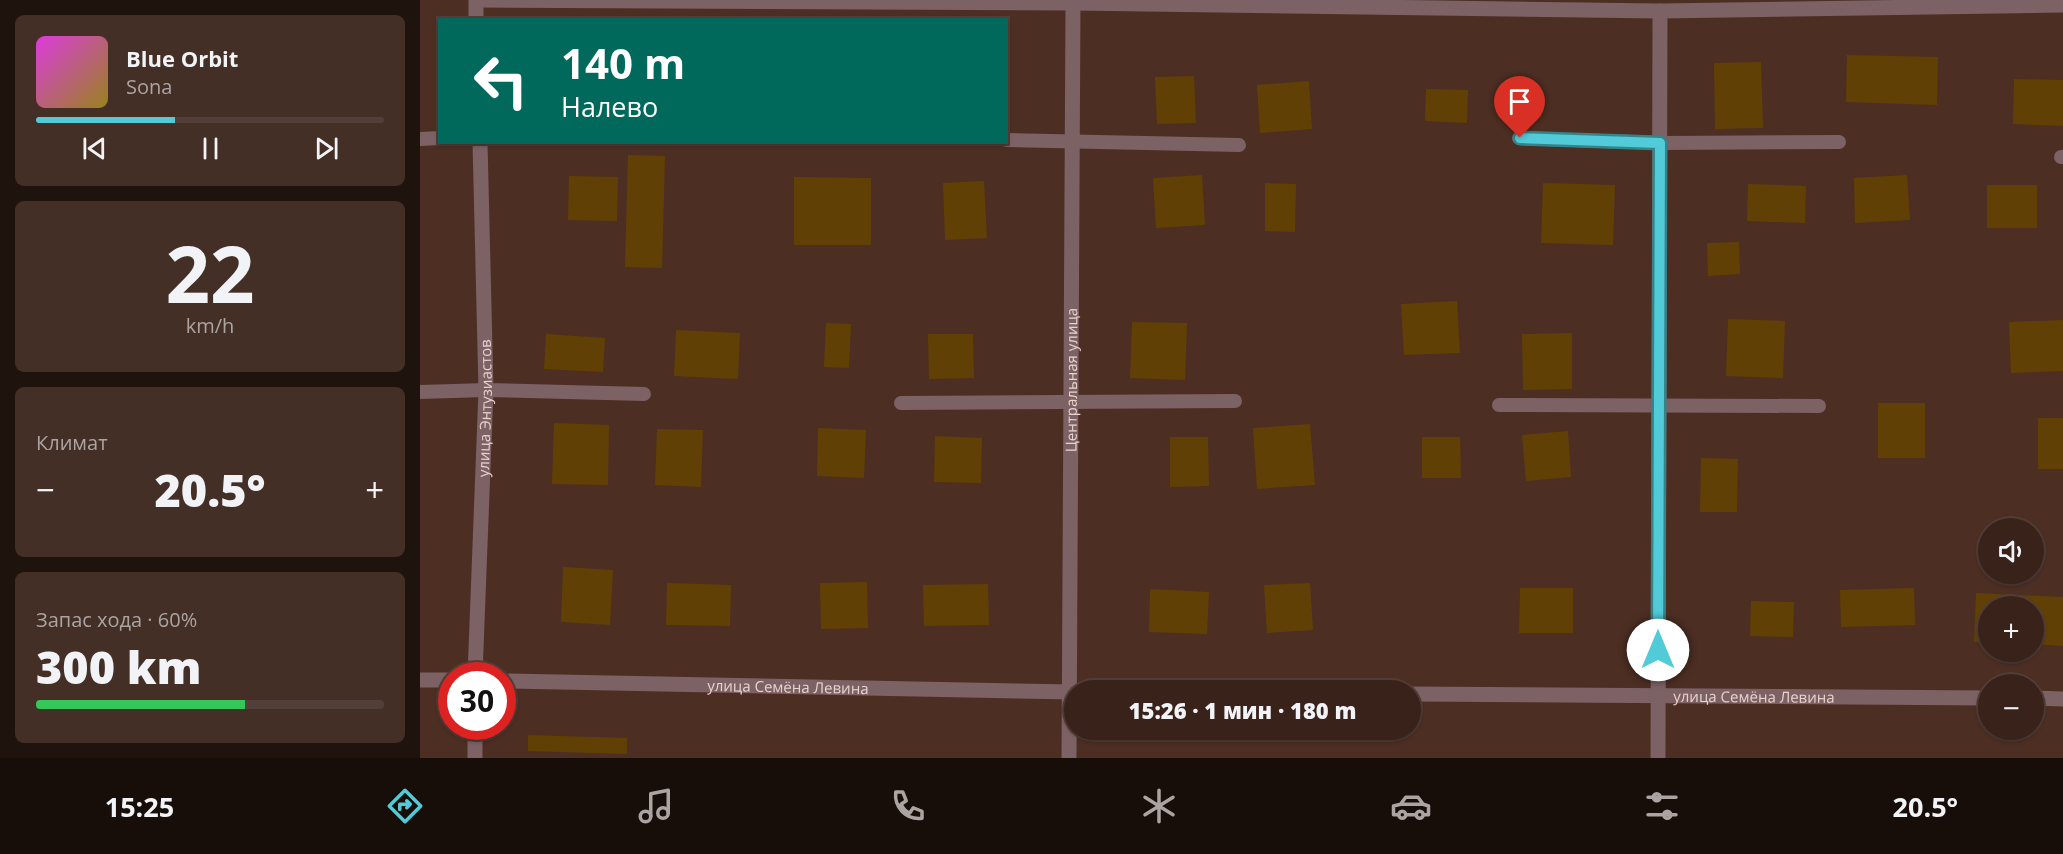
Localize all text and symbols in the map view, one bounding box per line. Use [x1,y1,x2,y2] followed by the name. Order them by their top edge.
[561,34,685,91] text: 140 m
[462,42,540,120] icon: left
[126,43,238,73] text: Blue Orbit
[126,73,172,100] text: Sona
[1494,76,1545,138] pin
[1503,85,1536,118] icon: arrive
[561,88,658,125] text: Налево
[78,132,111,165] icon: previous
[194,132,227,165] icon: pause
[310,132,343,165] icon: next
[165,220,255,326] text: 22
[1061,308,1081,452] street label: Центральная улица
[186,312,234,339] text: km/h
[473,339,496,477] street label: улица Энтузиастов
[36,429,108,456] text: Климат
[154,459,266,520] text: 20.5°
[36,467,55,512] text: −
[365,467,384,512] text: +
[1978,518,2044,740] map controls
[1978,518,2044,584] button: sound
[1978,596,2044,662] button: +
[36,606,197,633] text: Запас хода · 60%
[1626,618,1690,682] position arrow
[36,636,201,697] text: 300 km
[438,662,516,740] speed limit sign: 30
[1978,674,2044,740] button: −
[707,675,869,698] street label: улица Семёна Левина
[1673,686,1835,707] street label: улица Семёна Левина
[1129,695,1356,725] text: 15:26 · 1 мин · 180 m
[384,785,426,827] icon: directions
[635,785,677,827] icon: music
[887,785,929,827] icon: phone
[1138,785,1180,827] icon: climate
[1390,785,1432,827] icon: car
[1641,785,1683,827] icon: filters
[105,788,174,825] text: 15:25
[1893,788,1958,825] text: 20.5°

